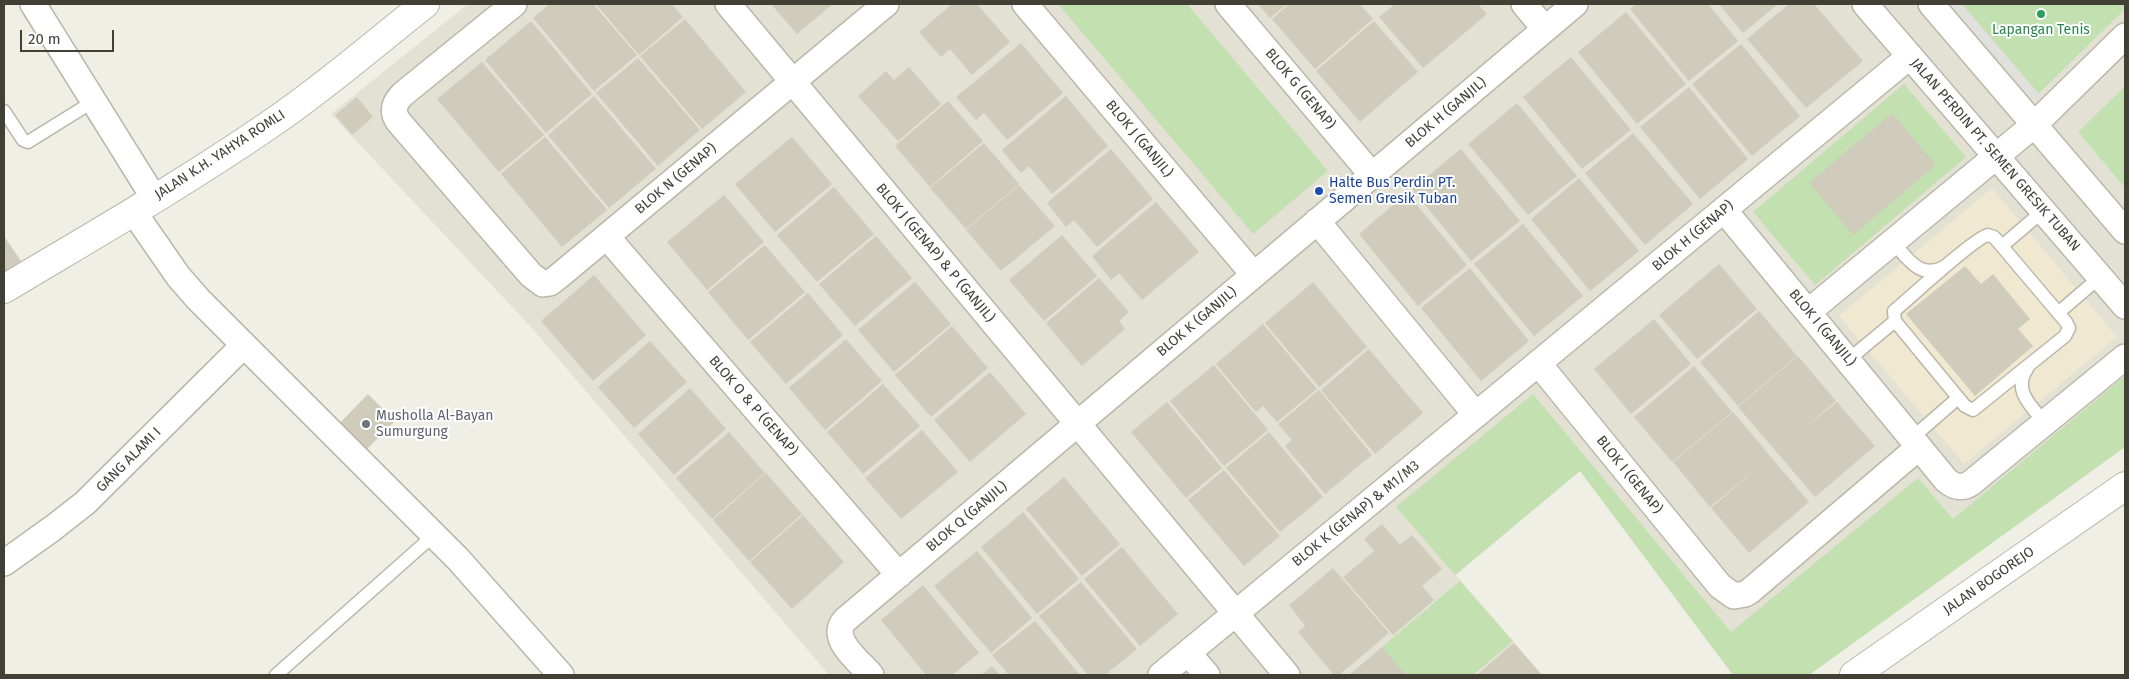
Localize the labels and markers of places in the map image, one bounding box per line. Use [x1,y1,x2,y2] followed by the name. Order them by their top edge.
[2035,8,2047,20] marker: Lapangan Tenis
[1992,22,2090,38] place label: Lapangan Tenis
[1329,175,1457,208] place label: Halte Bus Perdin PT. Semen Gresik Tuban
[1313,185,1325,197] marker: Halte Bus Perdin PT. Semen Gresik Tuban
[376,408,493,441] place label: Musholla Al-Bayan Sumurgung
[360,418,372,430] marker: Musholla Al-Bayan Sumurgung

